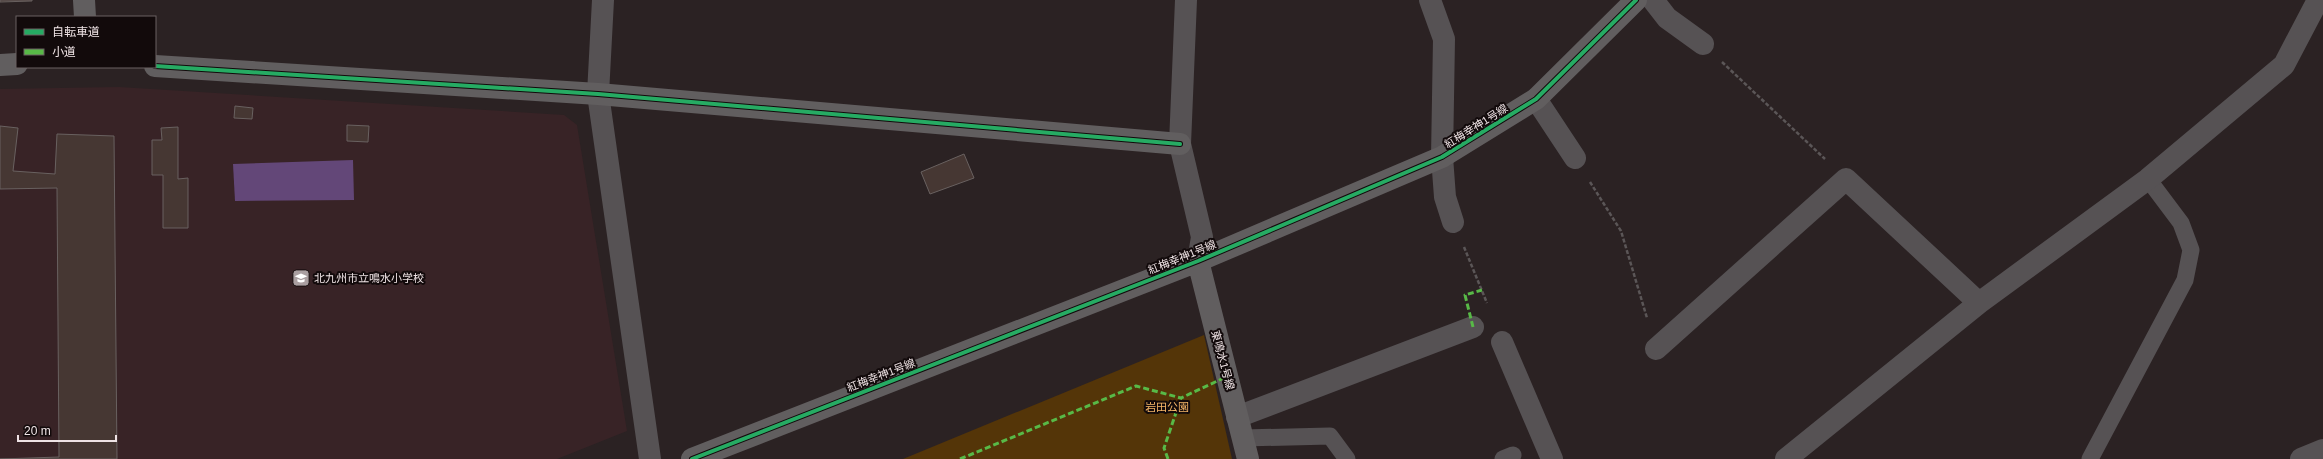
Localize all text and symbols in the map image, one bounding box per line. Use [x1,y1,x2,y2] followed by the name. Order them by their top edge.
[16,16,156,68] legend
[52,25,100,39] text: 自転車道
[52,45,76,59] text: 小道
[1442,102,1510,150] street label: 紅梅幸神1号線
[1146,238,1218,276] street label: 紅梅幸神1号線
[291,268,311,288] school or university icon: 北九州市立鳴水小学校
[314,272,424,284] place label: 北九州市立鳴水小学校
[1209,329,1237,391] street label: 東鳴水1号線
[845,356,917,394] street label: 紅梅幸神1号線
[1145,401,1189,413] park label: 岩田公園
[18,417,116,443] scale bar
[24,424,51,438] text: 20 m

